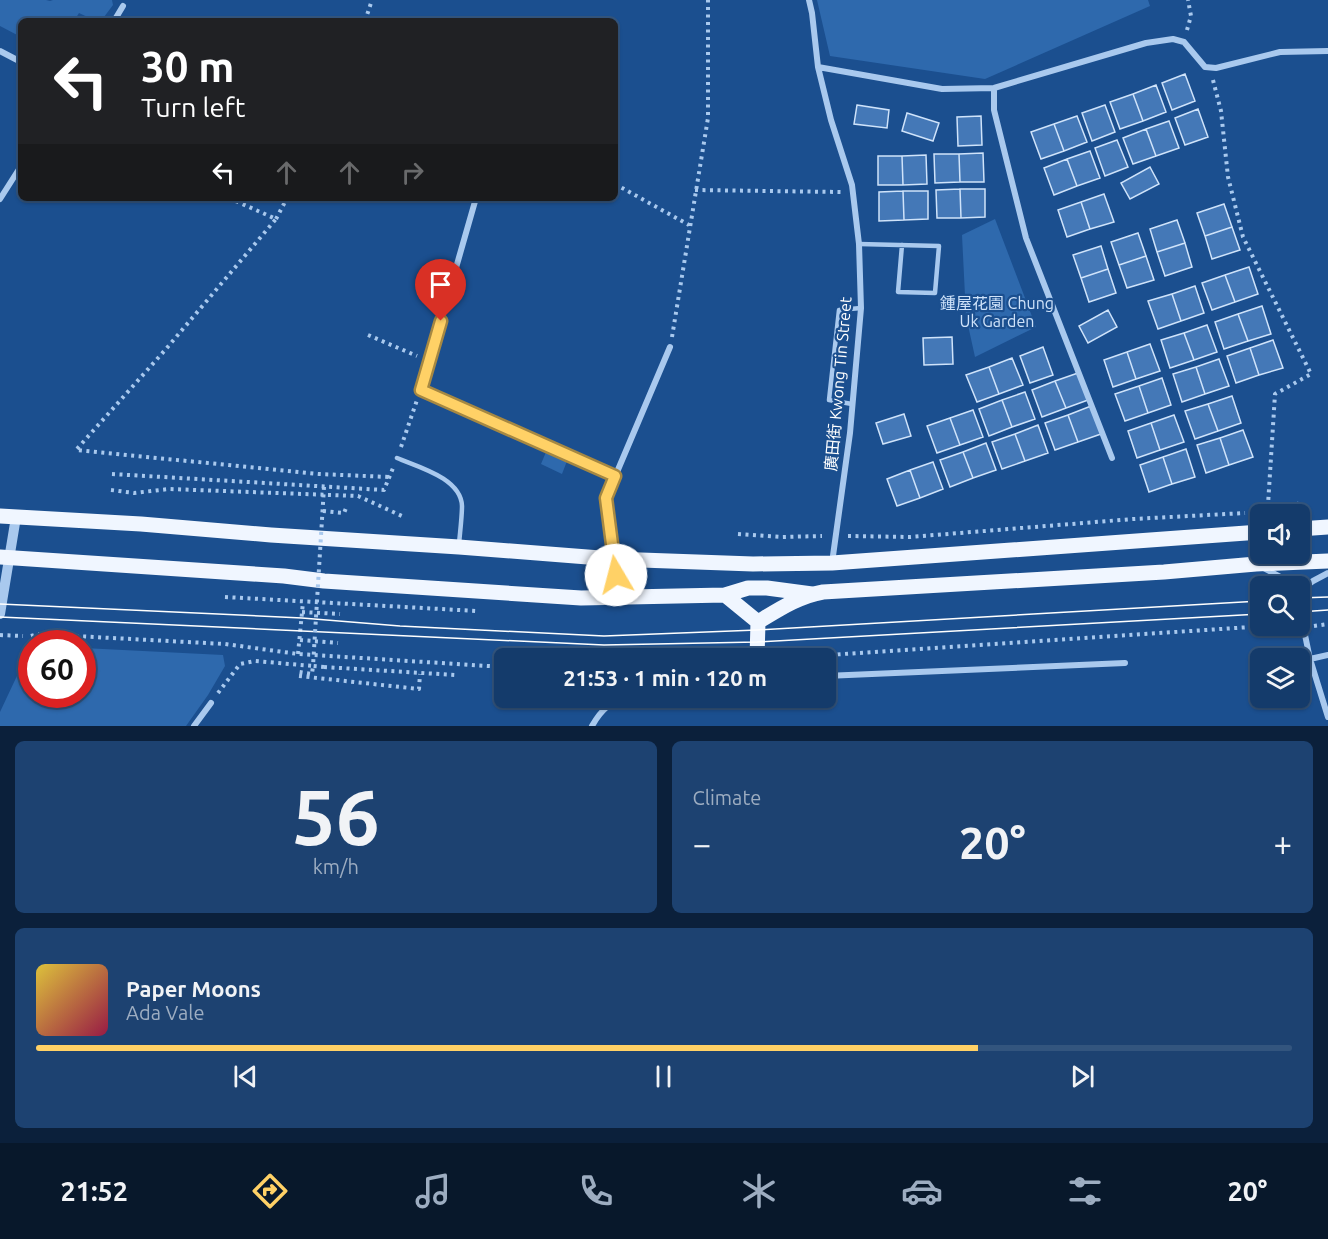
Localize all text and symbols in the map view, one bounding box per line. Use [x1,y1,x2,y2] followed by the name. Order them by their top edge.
[42,42,120,120] icon: left
[141,43,235,90] text: 30 m
[141,92,245,122] text: Turn left
[207,156,240,189] icon: left
[270,156,303,189] icon: ahead
[333,156,366,189] icon: ahead
[396,156,429,189] icon: right
[415,259,466,321] pin
[424,268,457,301] icon: arrive
[940,294,1054,330] park label: 鍾屋花園 Chung Uk Garden
[821,295,855,472] street label: 廣田街 Kwong Tin Street
[1250,504,1310,708] map controls
[1250,504,1310,564] button: sound
[584,543,648,607] position arrow
[1250,576,1310,636] button: search
[18,630,96,708] speed limit sign: 60
[1250,648,1310,708] button: layers
[563,665,767,690] text: 21:53 · 1 min · 120 m
[292,772,380,860] text: 56
[693,786,761,809] text: Climate
[959,817,1026,868] text: 20°
[693,825,711,862] text: −
[1273,825,1292,862] text: +
[313,855,359,878] text: km/h
[126,976,261,1001] text: Paper Moons
[126,1001,204,1024] text: Ada Vale
[229,1060,262,1093] icon: previous
[647,1060,680,1093] icon: pause
[1066,1060,1099,1093] icon: next
[249,1170,291,1212] icon: directions
[412,1170,454,1212] icon: music
[575,1170,617,1212] icon: phone
[738,1170,780,1212] icon: climate
[901,1170,943,1212] icon: car
[1064,1170,1106,1212] icon: filters
[61,1176,128,1206] text: 21:52
[1227,1176,1267,1206] text: 20°

